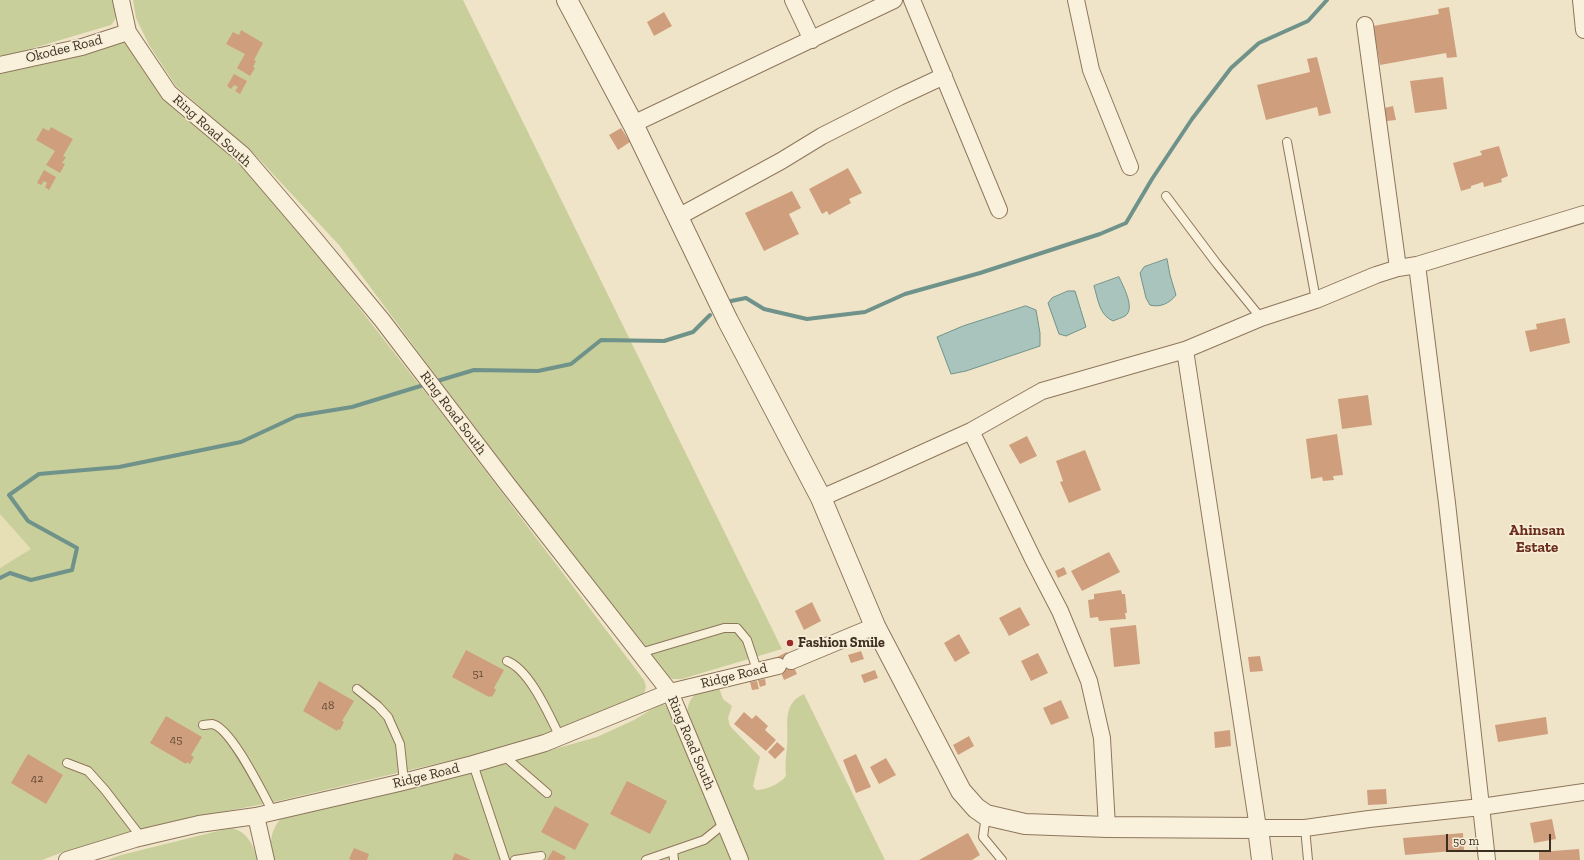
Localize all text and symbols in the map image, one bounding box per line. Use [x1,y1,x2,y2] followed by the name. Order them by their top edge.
[24,31,104,67] street label: Okodee Road
[169,91,255,171] street label: Ring Road South
[416,368,490,458] street label: Ring Road South
[1509,522,1565,557] district label: Ahinsan Estate
[798,635,885,651] place label: Fashion Smile
[785,638,795,648] marker: Fashion Smile
[699,660,769,692] street label: Ridge Road
[473,667,483,681] house number: 51
[664,694,718,792] street label: Ring Road South
[322,699,334,713] house number: 48
[170,733,182,747] house number: 45
[391,760,461,792] street label: Ridge Road
[31,772,43,786] house number: 42
[1448,826,1553,852] scale bar
[1453,834,1479,848] text: 50 m

